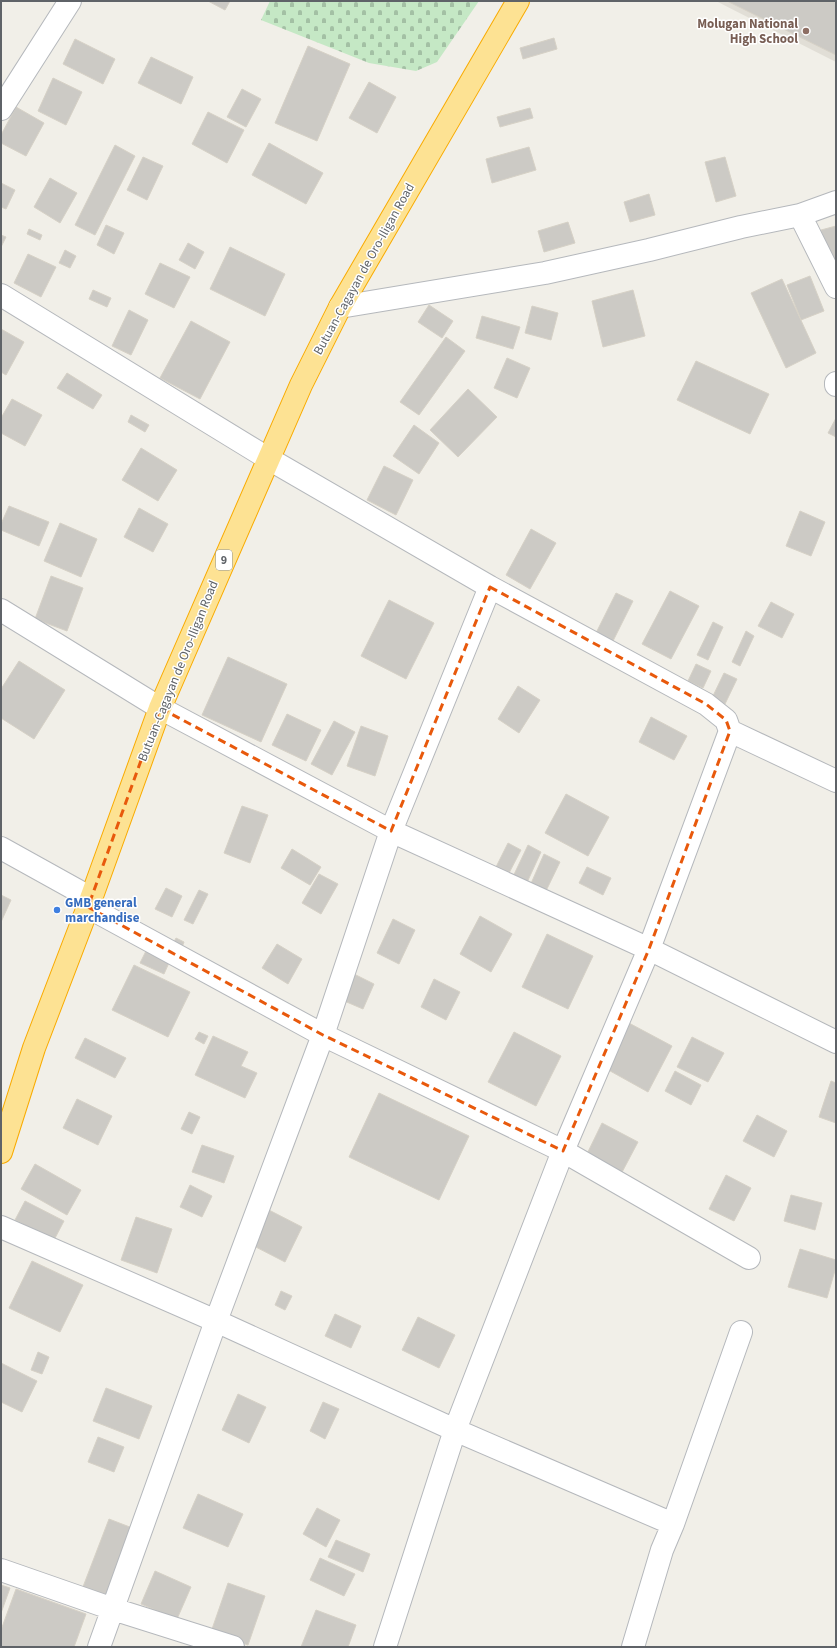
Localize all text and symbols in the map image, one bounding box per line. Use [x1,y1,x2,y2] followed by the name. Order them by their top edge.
[697,15,798,48] place label: Molugan National High School
[801,26,811,36] marker: Molugan National High School
[309,180,419,358] street label: Butuan-Cagayan de Oro-Iligan Road
[216,550,232,570] road number: 9
[133,578,223,764] street label: Butuan-Cagayan de Oro-Iligan Road
[65,894,140,927] place label: GMB general marchandise
[52,905,62,915] marker: GMB general marchandise

